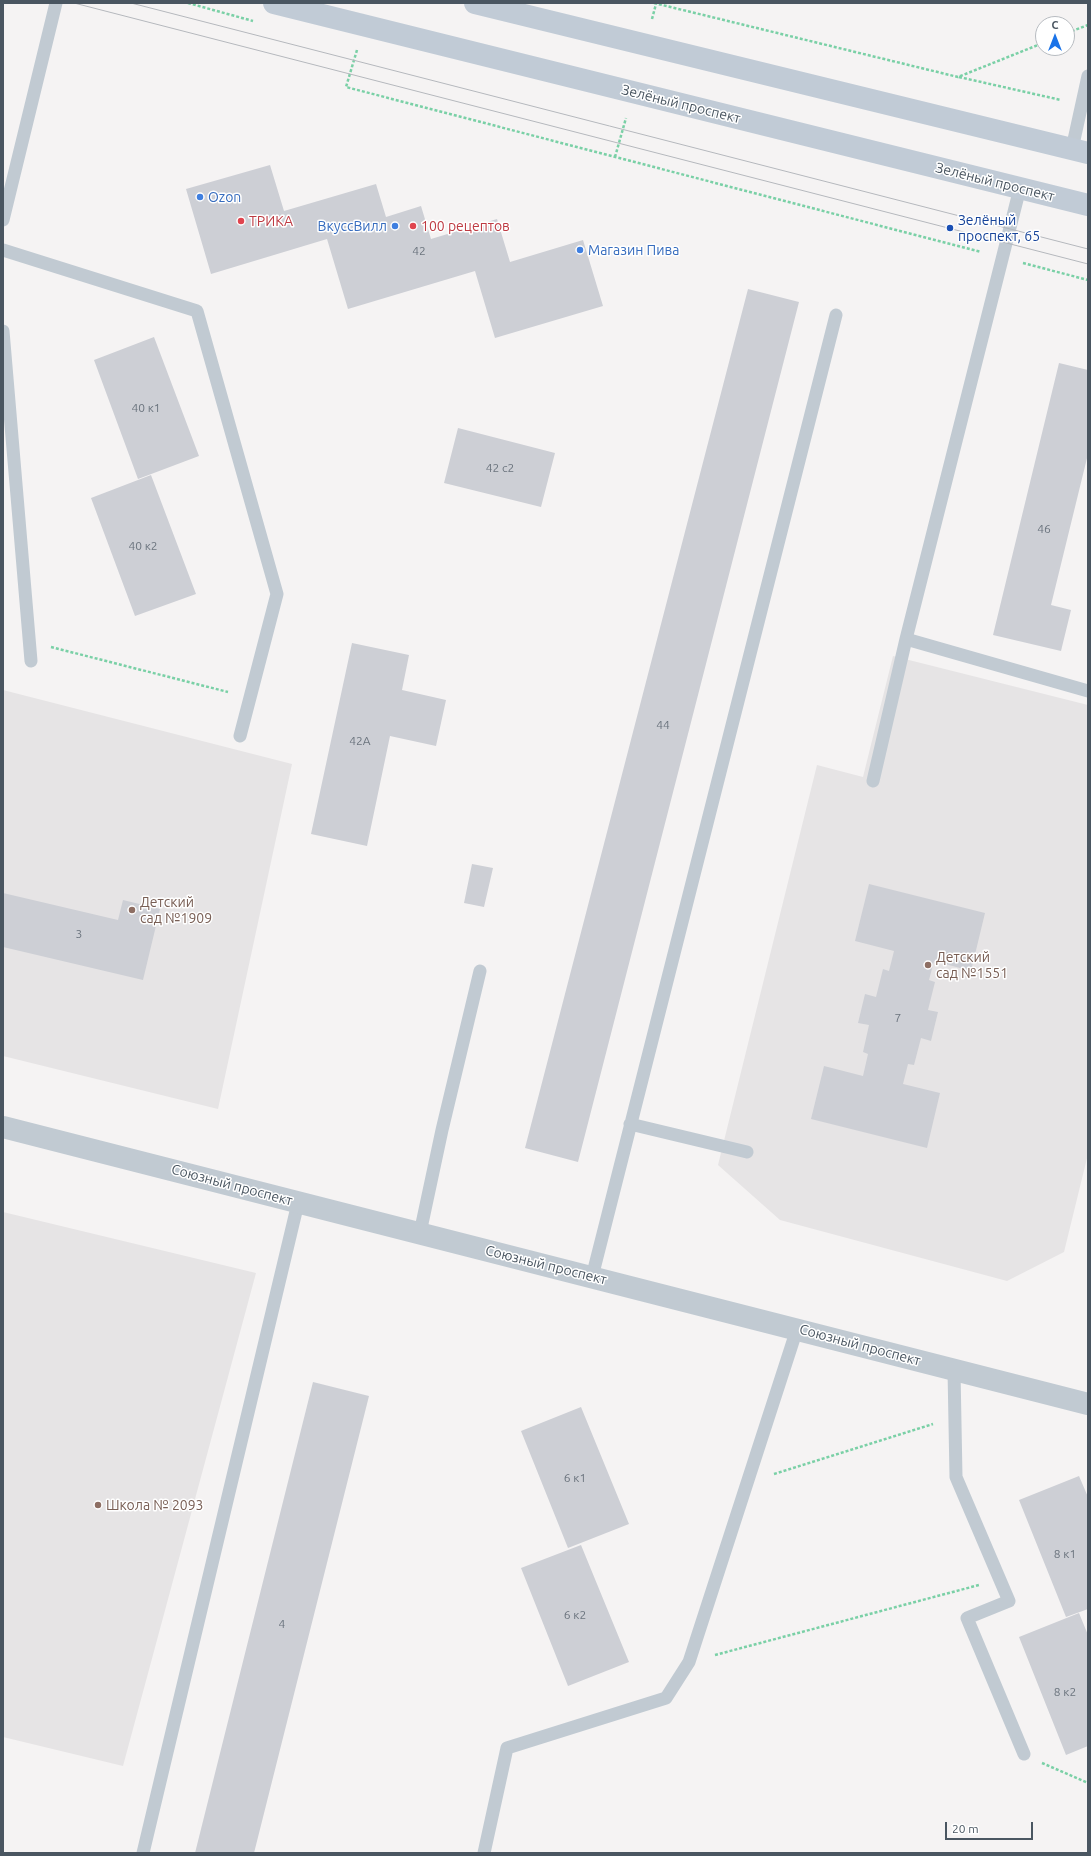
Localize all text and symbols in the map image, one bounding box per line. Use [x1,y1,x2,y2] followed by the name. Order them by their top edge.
[1035,16,1075,56] north arrow
[1051,19,1059,31] text: С
[620,81,742,127] street label: Зелёный проспект
[934,159,1056,205] street label: Зелёный проспект
[208,189,241,205] place label: Ozon
[195,192,205,202] marker: Ozon
[958,212,1040,244] place label: Зелёный проспект, 65
[249,213,293,229] place label: ТРИКА
[236,216,246,226] marker: ТРИКА
[318,218,387,234] place label: ВкуссВилл
[421,218,510,234] place label: 100 рецептов
[390,221,400,231] marker: ВкуссВилл
[408,221,418,231] marker: 100 рецептов
[945,223,955,233] marker: Зелёный проспект, 65
[588,242,679,258] place label: Магазин Пива
[412,244,426,258] house number: 42
[575,245,585,255] marker: Магазин Пива
[131,401,161,415] house number: 40 к1
[486,461,514,475] house number: 42 с2
[1037,522,1051,536] house number: 46
[128,539,158,553] house number: 40 к2
[656,718,670,732] house number: 44
[349,734,371,748] house number: 42А
[140,894,212,926] place label: Детский сад №1909
[127,905,137,915] marker: Детский сад №1909
[76,927,82,941] house number: 3
[936,949,1008,982] place label: Детский сад №1551
[923,960,933,970] marker: Детский сад №1551
[895,1011,901,1025] house number: 7
[170,1161,294,1209] street label: Союзный проспект
[483,1242,609,1288] street label: Союзный проспект
[798,1321,922,1369] street label: Союзный проспект
[564,1471,586,1485] house number: 6 к1
[106,1497,204,1513] place label: Школа № 2093
[93,1500,103,1510] marker: Школа № 2093
[1054,1547,1076,1561] house number: 8 к1
[564,1608,586,1622] house number: 6 к2
[279,1617,285,1631] house number: 4
[1054,1685,1076,1699] house number: 8 к2
[947,1814,1035,1840] scale bar
[952,1822,979,1835] text: 20 m

